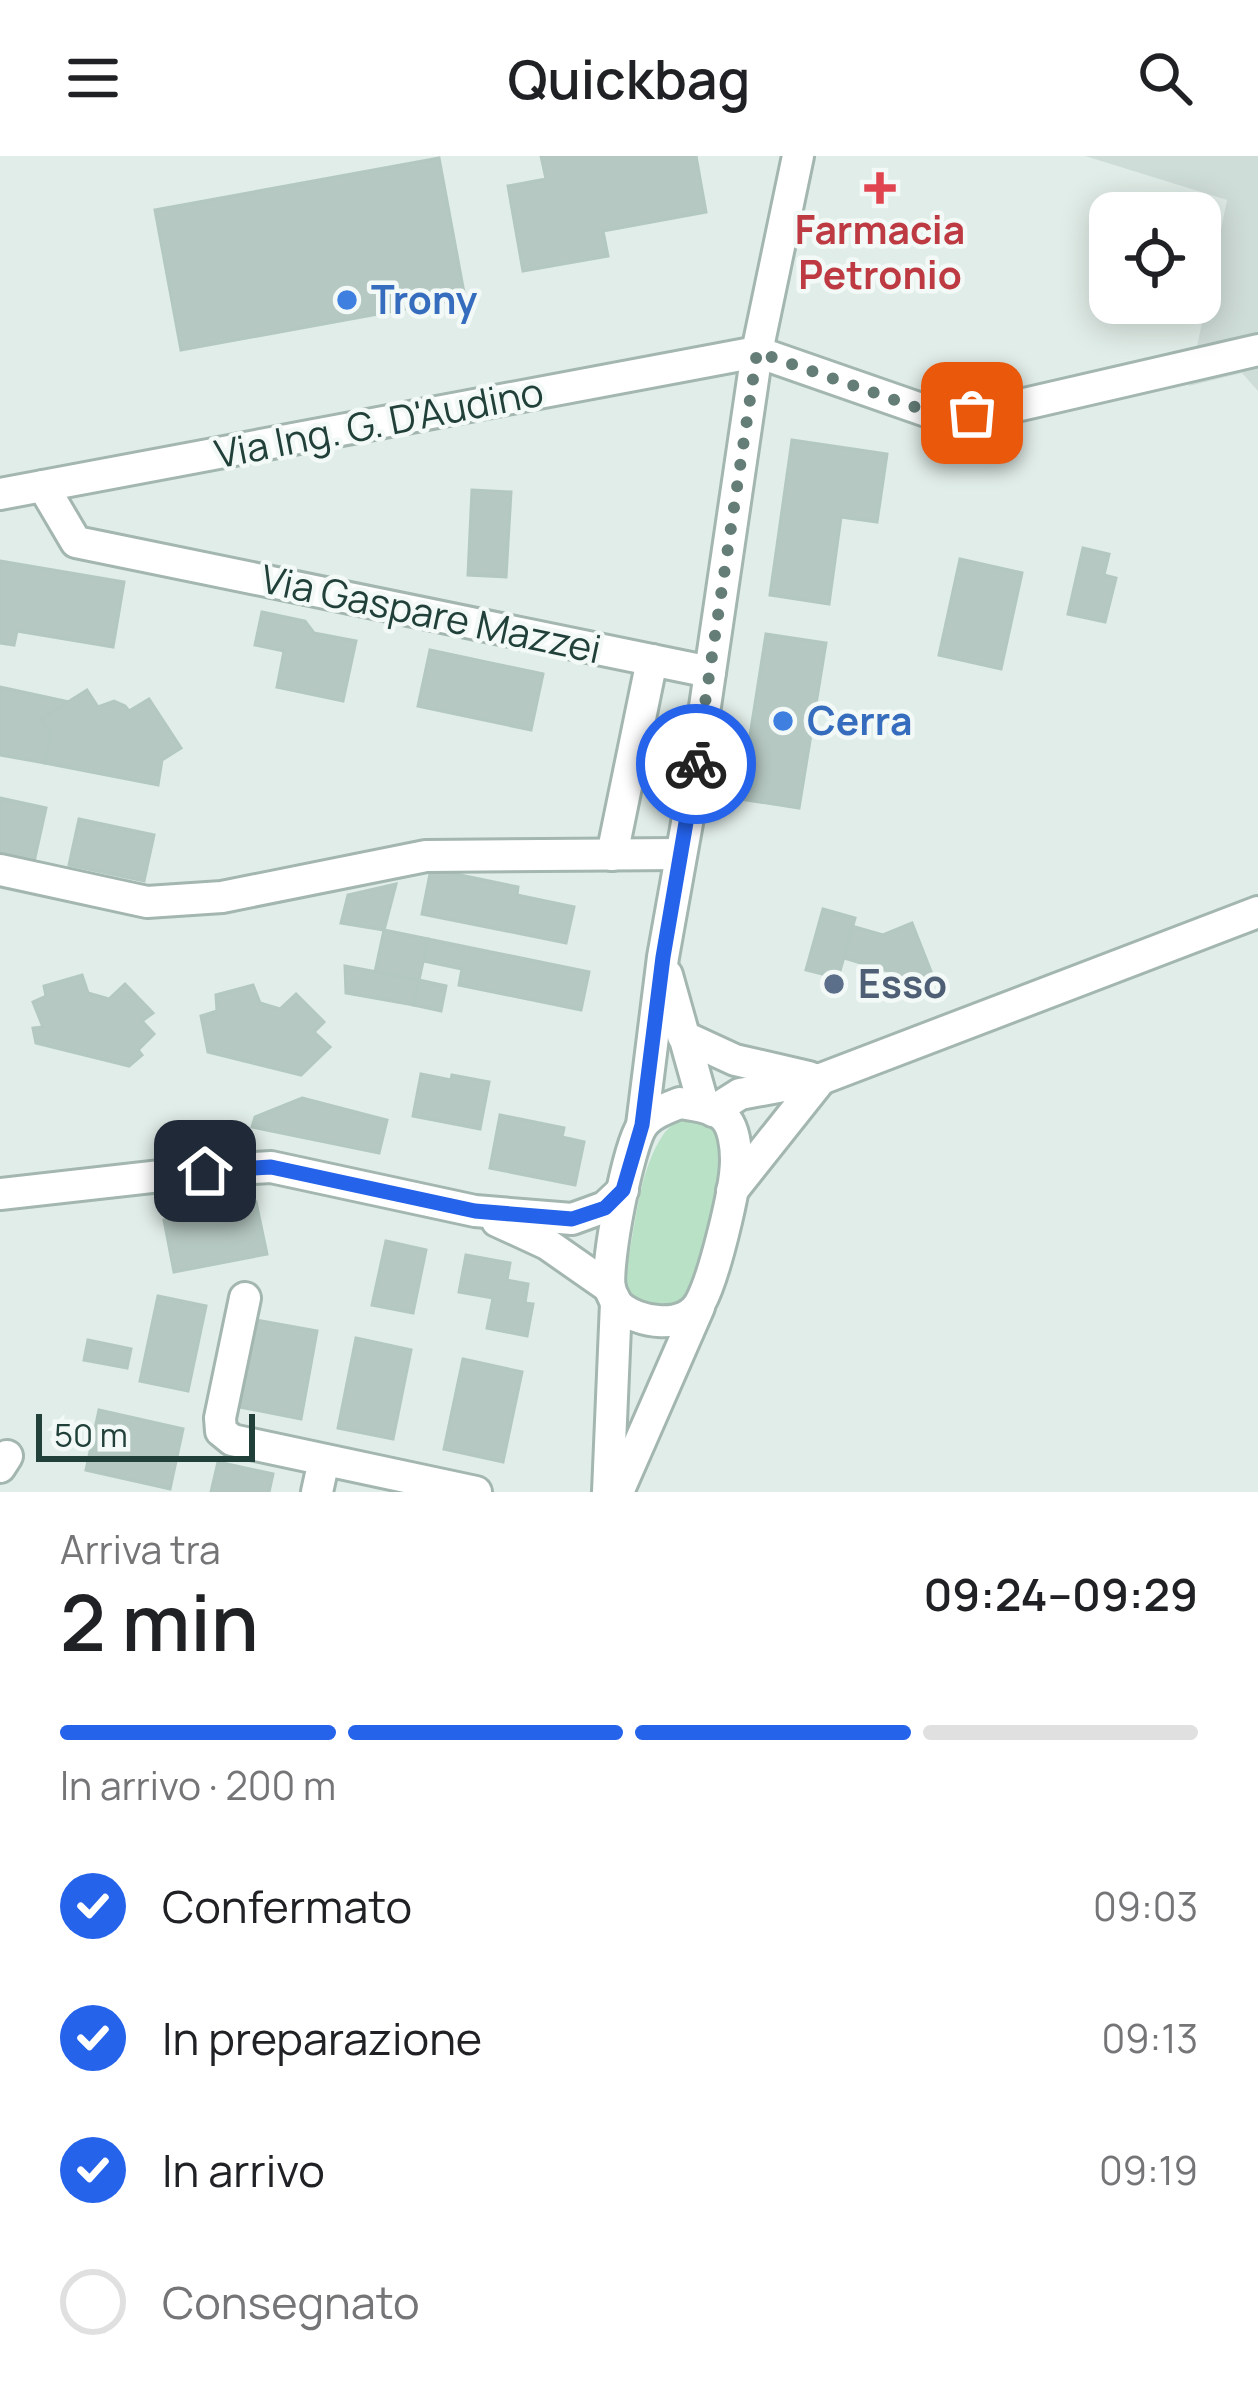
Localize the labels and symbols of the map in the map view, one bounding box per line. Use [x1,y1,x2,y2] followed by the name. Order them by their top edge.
[867,175,893,201] marker: Farmacia Petronio
[795,202,965,301] place label: Farmacia Petronio
[371,272,478,326] place label: Trony
[334,287,360,313] marker: Trony
[921,362,1023,464] pin
[210,364,548,480] street label: Via Ing. G. D'Audino
[256,551,606,675] street label: Via Gaspare Mazzei
[807,693,912,747] place label: Cerra
[636,704,756,824] courier
[770,708,796,734] marker: Cerra
[858,956,947,1010] place label: Esso
[821,971,847,997] marker: Esso
[154,1120,256,1222] pin
[36,1408,255,1461] scale bar

